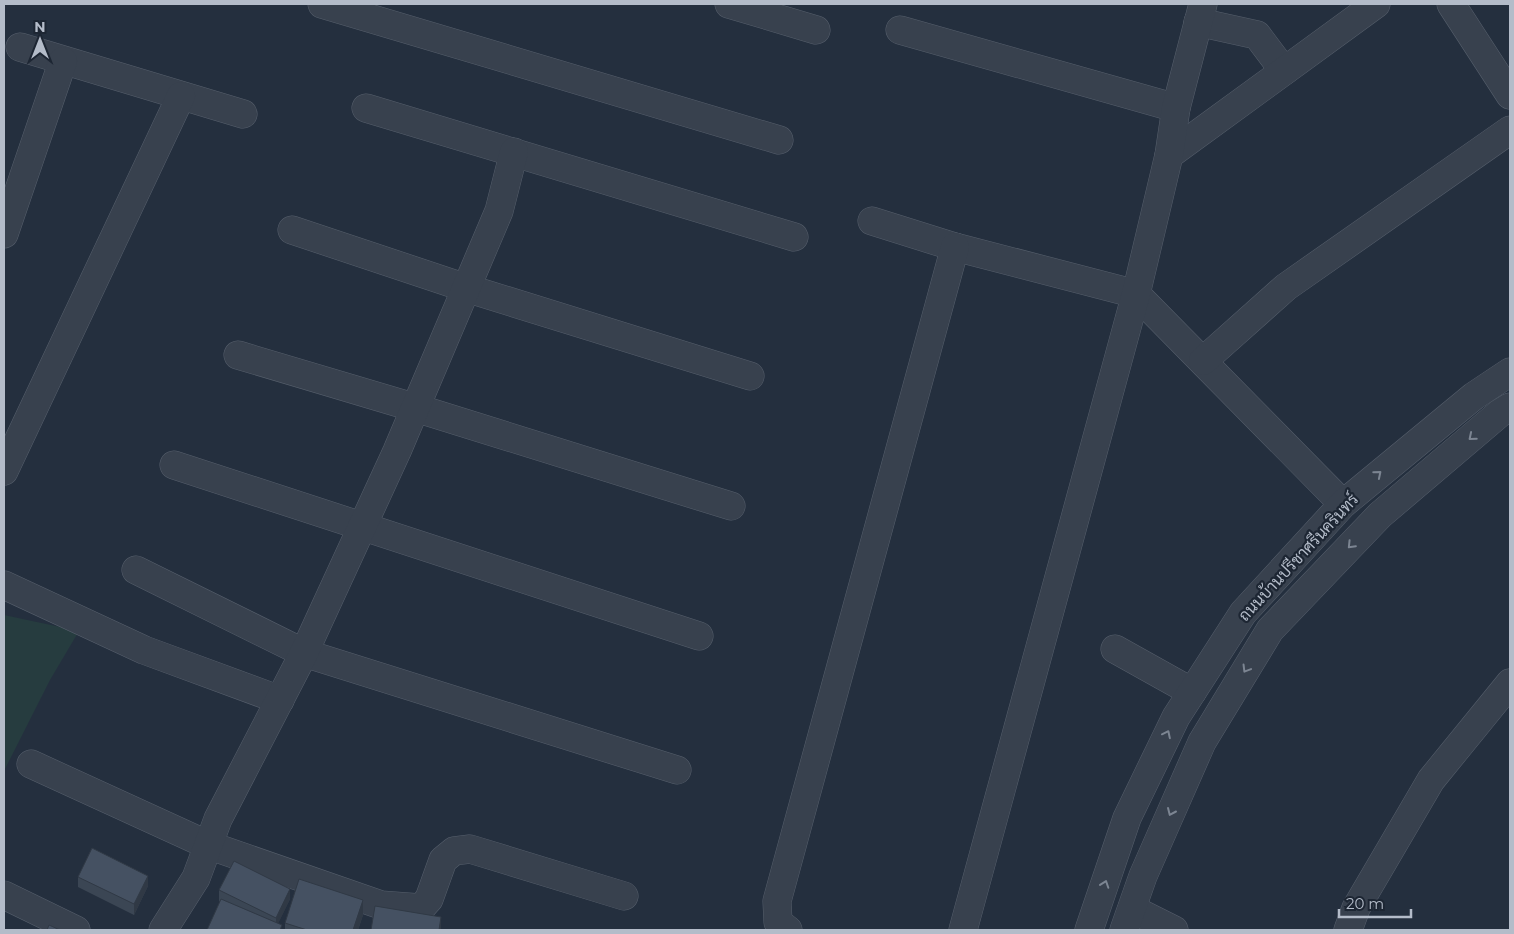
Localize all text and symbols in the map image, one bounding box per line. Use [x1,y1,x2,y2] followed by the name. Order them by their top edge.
[15,15,65,65] north arrow
[34,18,46,36] text: N
[1469,431,1478,440] one-way arrow
[1373,471,1382,480] one-way arrow
[1232,488,1362,625] street label: ถนนบ้านปรีชาศรีนครินทร์
[1348,539,1357,548] one-way arrow
[1243,663,1253,672] one-way arrow
[1161,731,1171,740] one-way arrow
[1167,807,1178,816] one-way arrow
[1099,880,1109,889] one-way arrow
[1339,886,1412,918] scale bar
[1346,894,1384,913] text: 20 m

